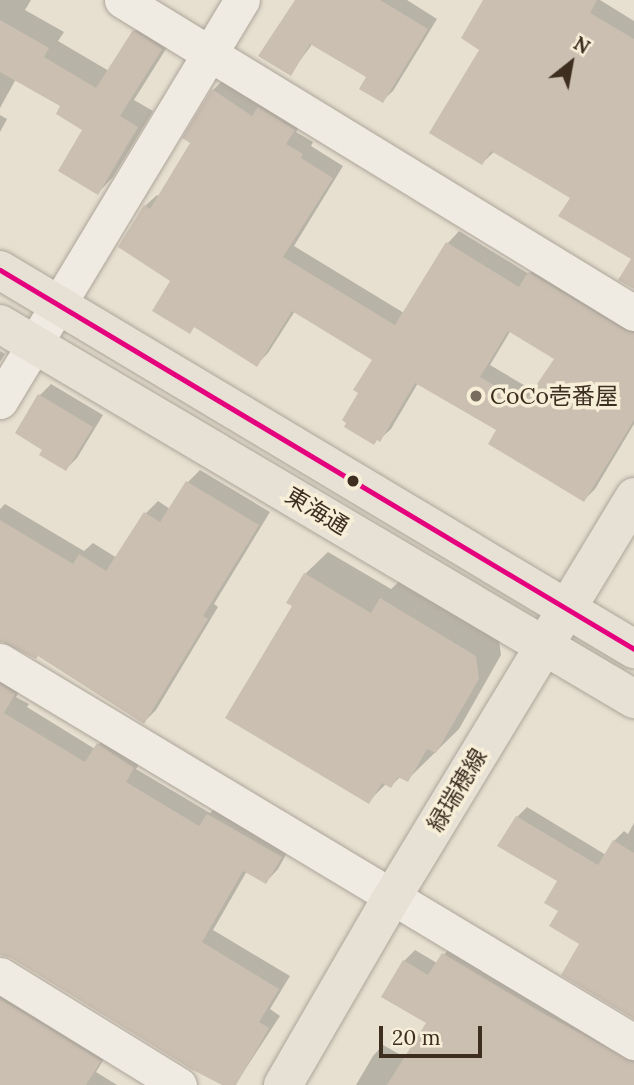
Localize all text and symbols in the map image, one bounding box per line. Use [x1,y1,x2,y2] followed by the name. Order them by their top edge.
[536,28,606,98] north arrow
[569,31,594,59] text: N
[490,382,618,410] place label: CoCo壱番屋
[468,388,484,404] marker: CoCo壱番屋
[346,474,360,488] unlabelled marker
[280,481,354,541] street label: 東海通
[421,743,493,837] street label: 緑瑞穂線
[382,1012,485,1056] scale bar
[392,1024,441,1051] text: 20 m

